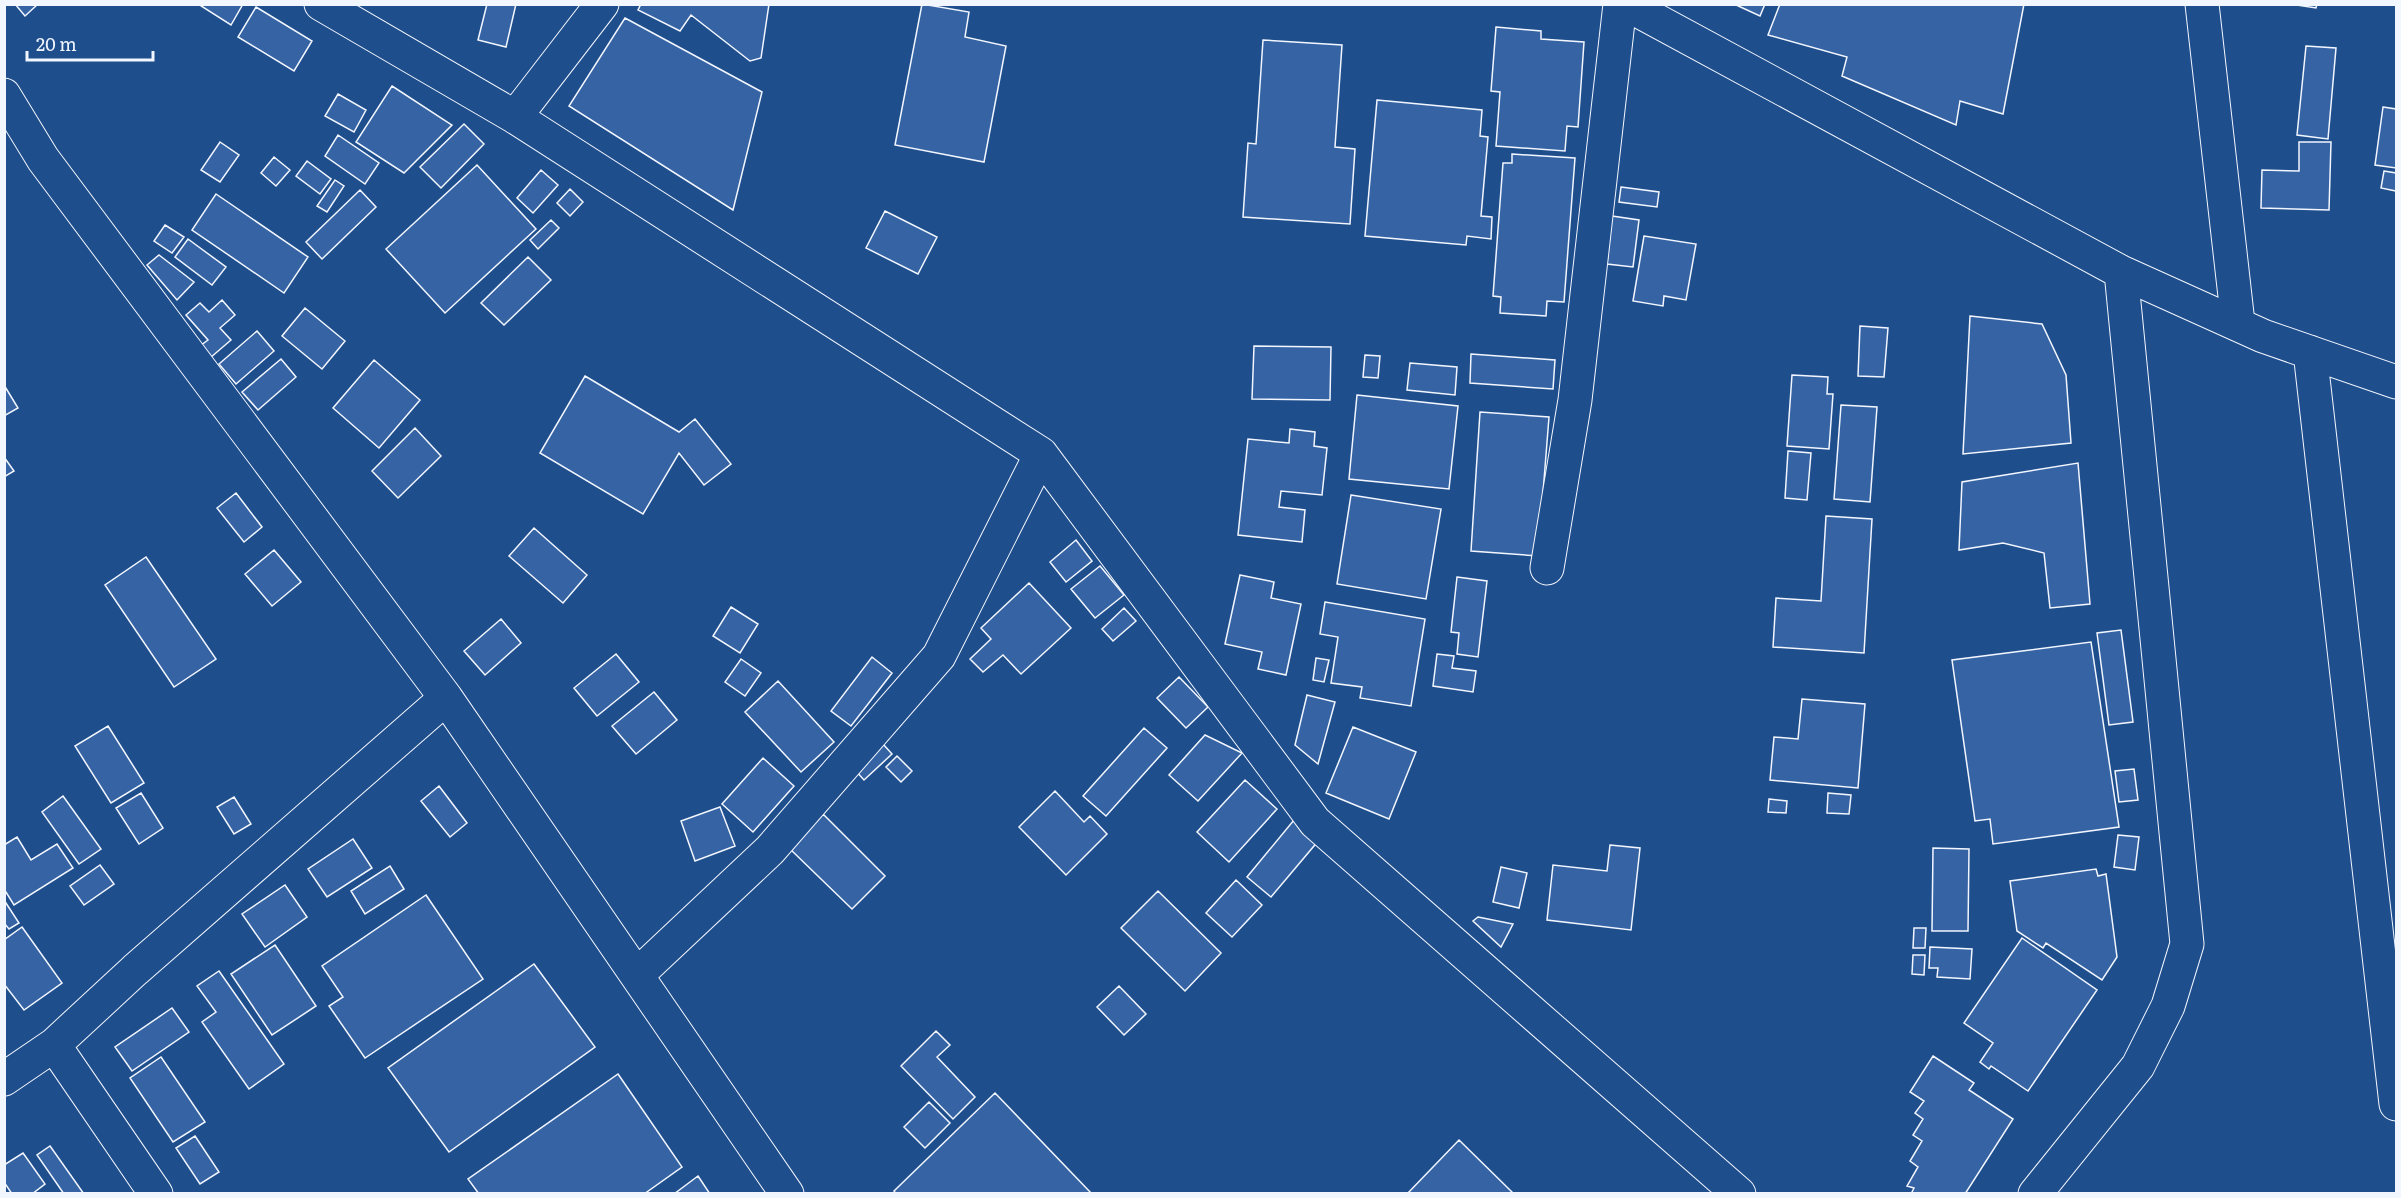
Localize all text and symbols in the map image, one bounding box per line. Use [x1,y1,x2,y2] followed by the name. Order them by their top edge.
[27,24,153,62] scale bar
[36,30,77,57] text: 20 m

